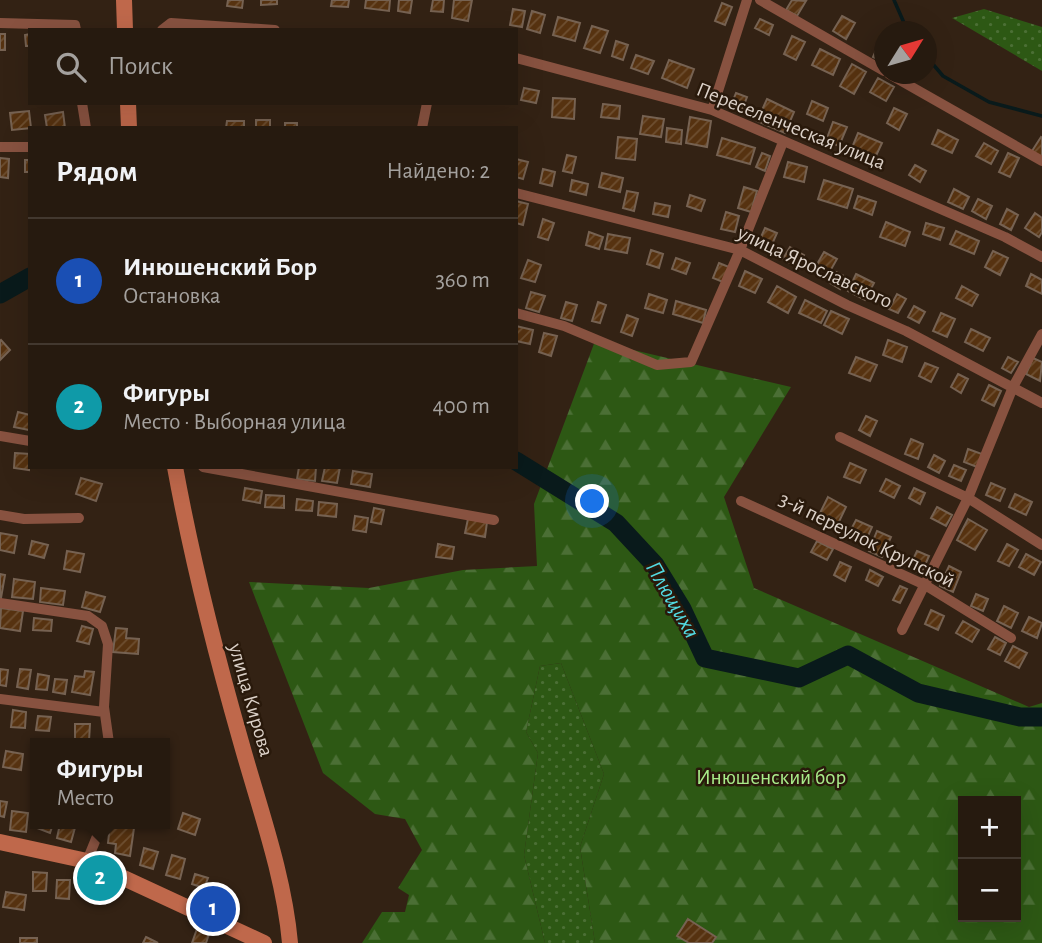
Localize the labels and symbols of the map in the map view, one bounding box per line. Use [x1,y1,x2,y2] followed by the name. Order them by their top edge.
[874,21,937,84] north arrow
[694,78,889,174] street label: Переселенческая улица
[733,221,896,312] street label: улица Ярославского
[575,484,609,518] your location
[776,488,958,592] street label: 3-й переулок Крупской
[641,558,703,642] water label: Плющиха
[225,640,277,759] street label: улица Кирова
[696,767,846,788] park label: Инюшенский бор
[77,852,123,904] pin: 2
[190,883,236,935] pin: 1

